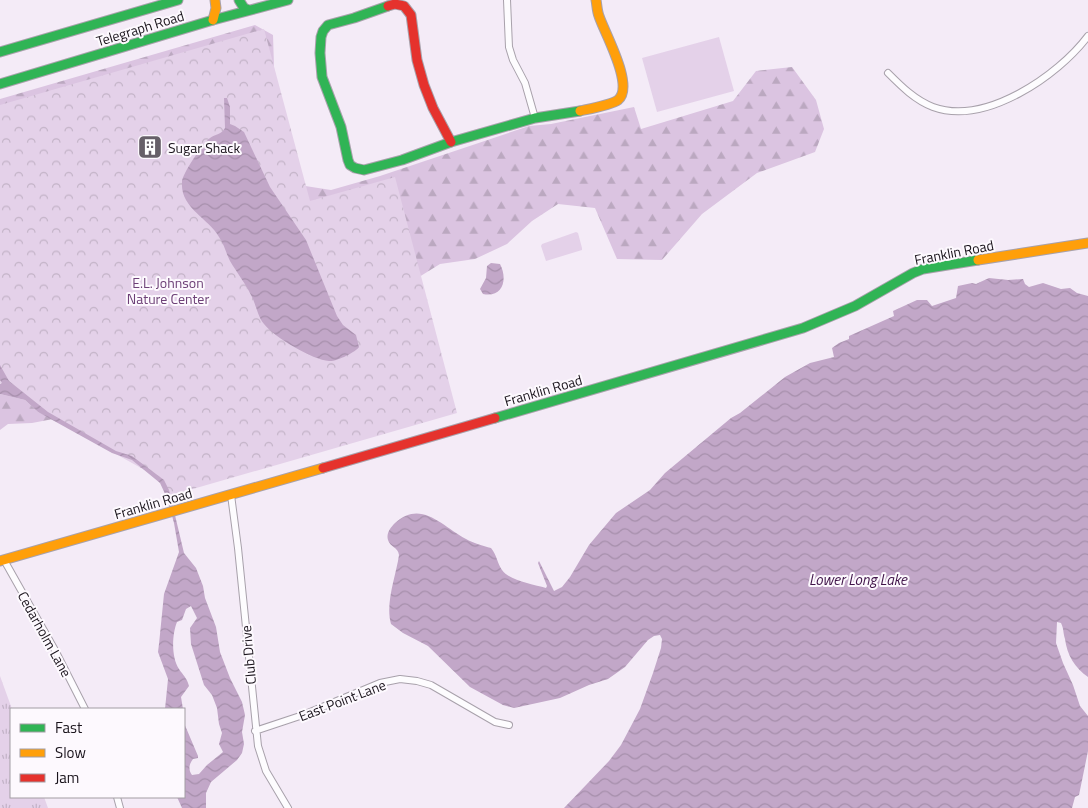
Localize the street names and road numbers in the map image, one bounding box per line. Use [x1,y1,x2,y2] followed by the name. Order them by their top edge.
[94,5,186,51] street label: Telegraph Road
[913,234,995,270] street label: Franklin Road
[501,369,585,411] street label: Franklin Road
[111,482,195,524] street label: Franklin Road
[13,587,77,681] street label: Cedarholm Lane
[235,625,261,685] street label: Club Drive
[295,674,389,726] street label: East Point Lane

